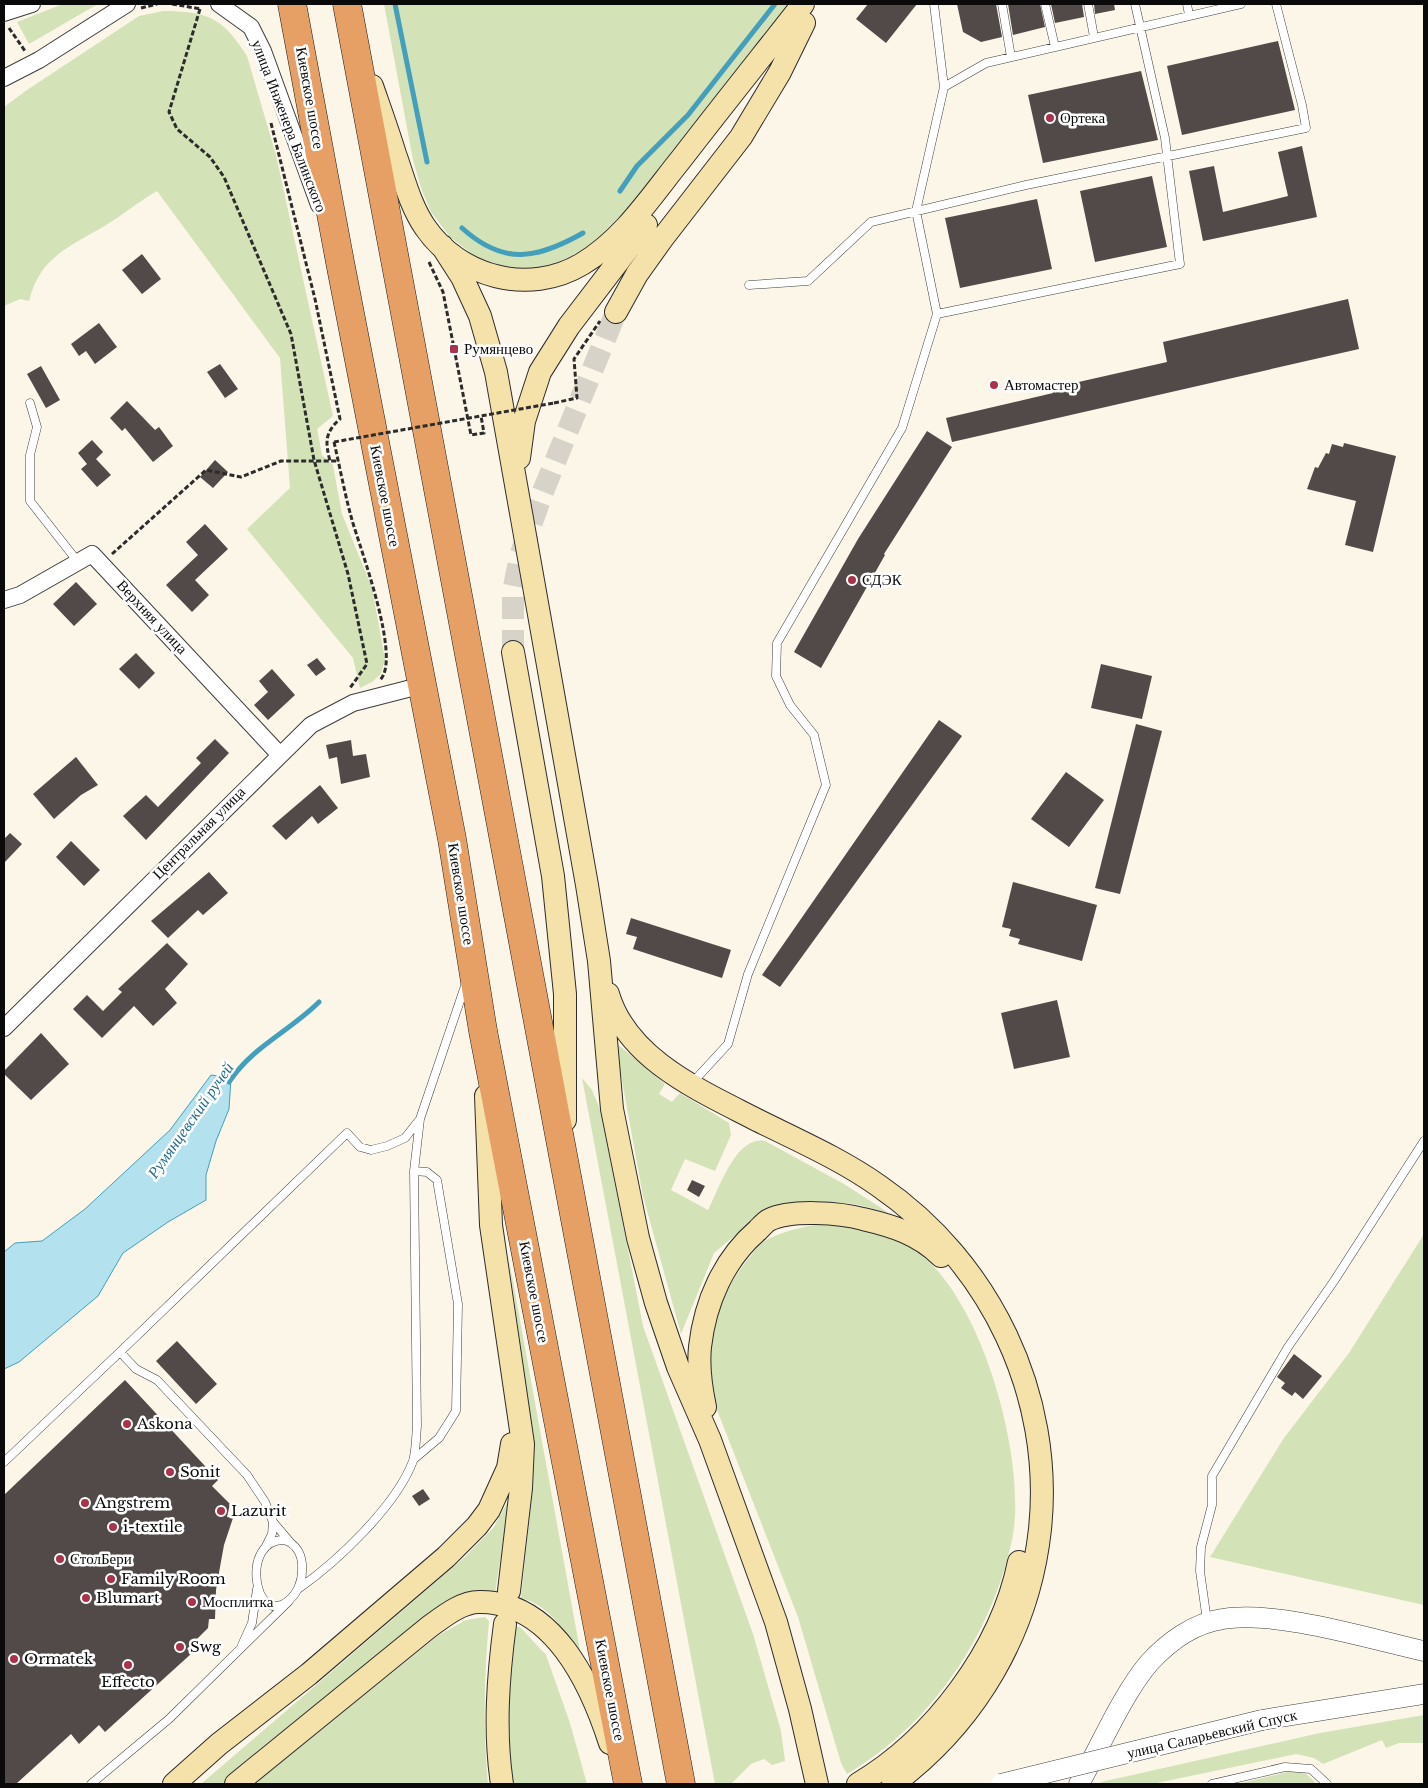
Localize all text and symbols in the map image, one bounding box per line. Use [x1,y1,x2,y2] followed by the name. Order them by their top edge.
[248,37,331,215] street label: улица Инженера Балинского
[292,45,329,151] street label: Киевское шоссе
[1060,108,1105,127] place label: Ортека
[1044,112,1056,124] marker: Ортека
[464,339,533,358] place label: Румянцево
[448,343,460,355] marker: Румянцево
[1004,375,1079,394] place label: Автомастер
[988,379,1000,391] marker: Автомастер
[366,443,405,549] street label: Киевское шоссе
[862,570,903,589] place label: СДЭК
[846,574,858,586] marker: СДЭК
[113,575,192,658] street label: Верхняя улица
[148,782,249,883] street label: Центральная улица
[444,842,479,947] street label: Киевское шоссе
[142,1058,237,1183] water label: Румянцевский ручей
[515,1239,554,1345] street label: Киевское шоссе
[136,1414,193,1433] place label: Askona
[121,1418,133,1430] marker: Askona
[180,1462,221,1481] place label: Sonit
[164,1466,176,1478] marker: Sonit
[94,1493,170,1512] place label: Angstrem
[79,1497,91,1509] marker: Angstrem
[231,1501,287,1520] place label: Lazurit
[215,1505,227,1517] marker: Lazurit
[123,1517,183,1536] place label: i-textile
[107,1521,119,1533] marker: i-textile
[70,1549,132,1568] place label: СтолБери
[54,1553,66,1565] marker: СтолБери
[121,1569,226,1588] place label: Family Room
[105,1573,117,1585] marker: Family Room
[96,1588,160,1607] place label: Blumart
[80,1592,92,1604] marker: Blumart
[202,1592,274,1611] place label: Мосплитка
[186,1596,198,1608] marker: Мосплитка
[190,1637,222,1656] place label: Swg
[591,1637,630,1743] street label: Киевское шоссе
[174,1641,186,1653] marker: Swg
[24,1649,94,1668] place label: Ormatek
[8,1653,20,1665] marker: Ormatek
[122,1659,134,1671] marker: Effecto
[101,1672,155,1691] place label: Effecto
[1125,1705,1300,1762] street label: улица Саларьевский Спуск

